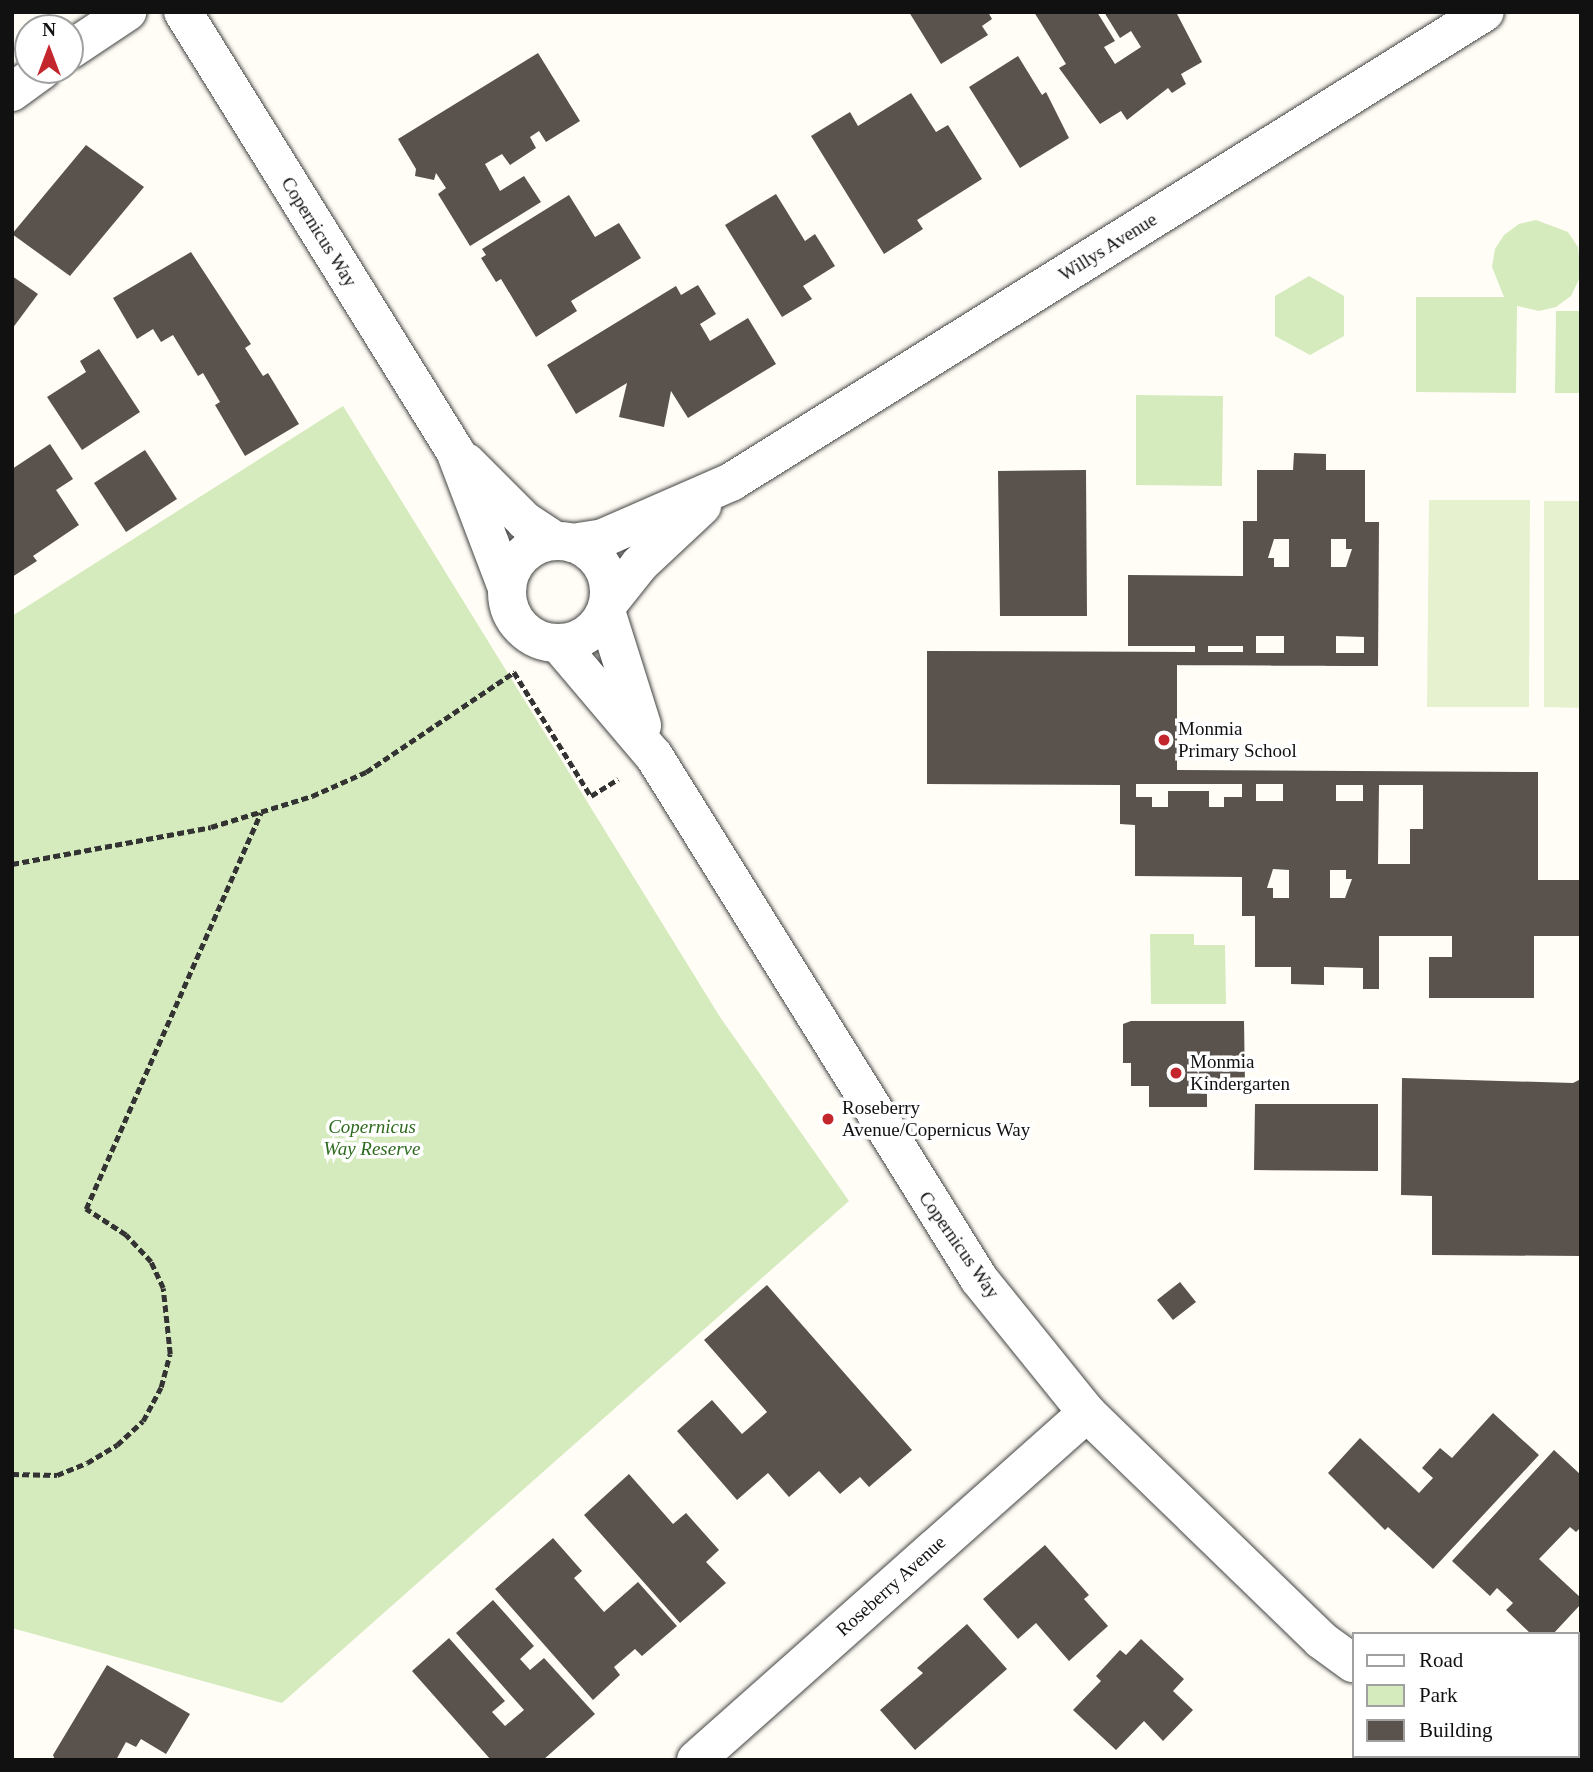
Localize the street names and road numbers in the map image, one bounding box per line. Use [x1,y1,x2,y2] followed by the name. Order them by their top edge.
[276,173,362,291] street label: Copernicus Way
[1054,208,1162,286] street label: Willys Avenue
[914,1187,1004,1303] street label: Copernicus Way
[831,1531,951,1641] street label: Roseberry Avenue

